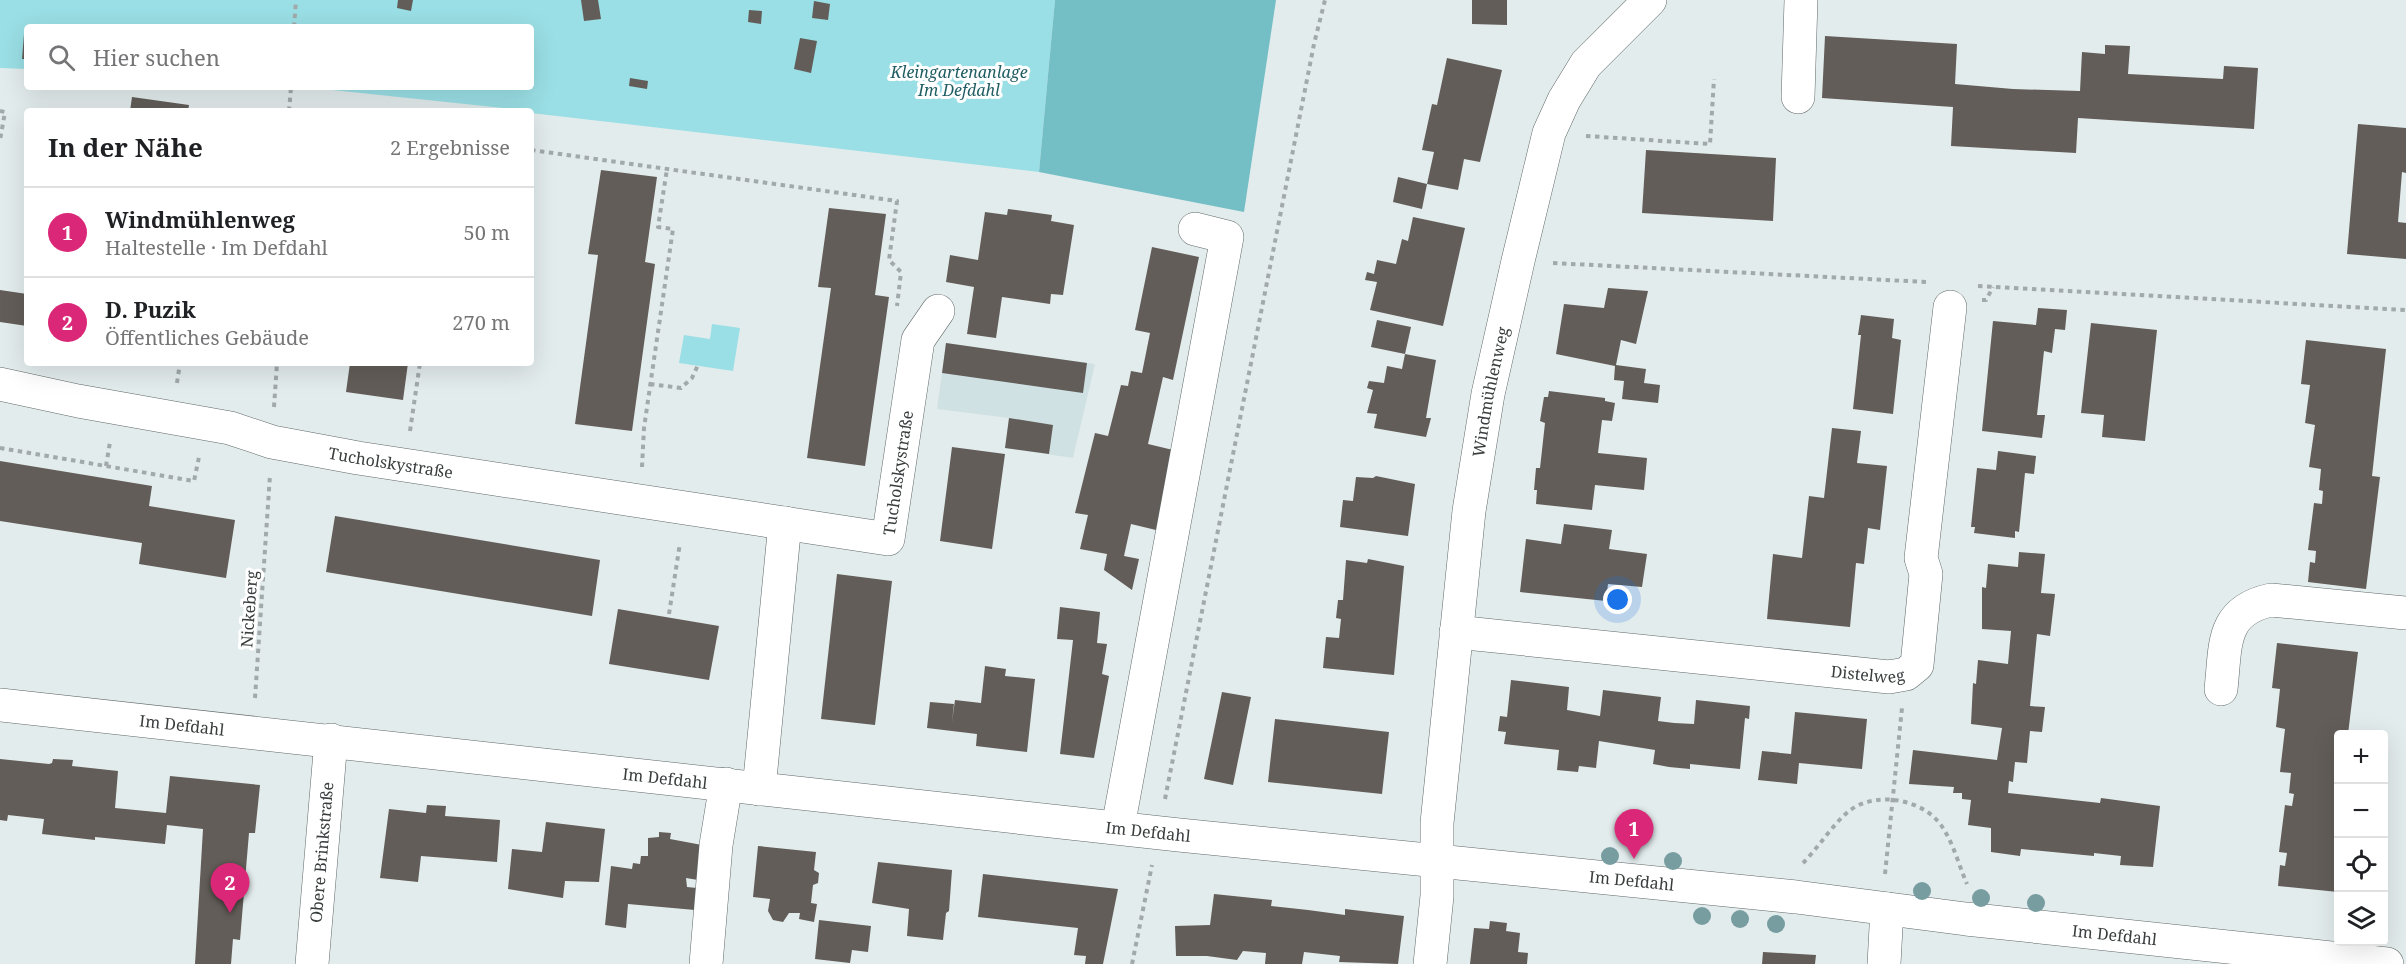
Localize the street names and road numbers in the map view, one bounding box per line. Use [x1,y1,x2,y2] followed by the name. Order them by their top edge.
[1467,324,1514,459] street label: Windmühlenweg
[878,409,918,537] street label: Tucholskystraße
[327,442,455,483] street label: Tucholskystraße
[235,569,263,648] street label: Nickeberg
[1830,660,1907,688] street label: Distelweg
[138,709,226,741] street label: Im Defdahl
[621,763,709,794] street label: Im Defdahl
[305,781,338,924] street label: Obere Brinkstraße
[1104,816,1192,847] street label: Im Defdahl
[1588,865,1675,896] street label: Im Defdahl
[2071,919,2158,950] street label: Im Defdahl

